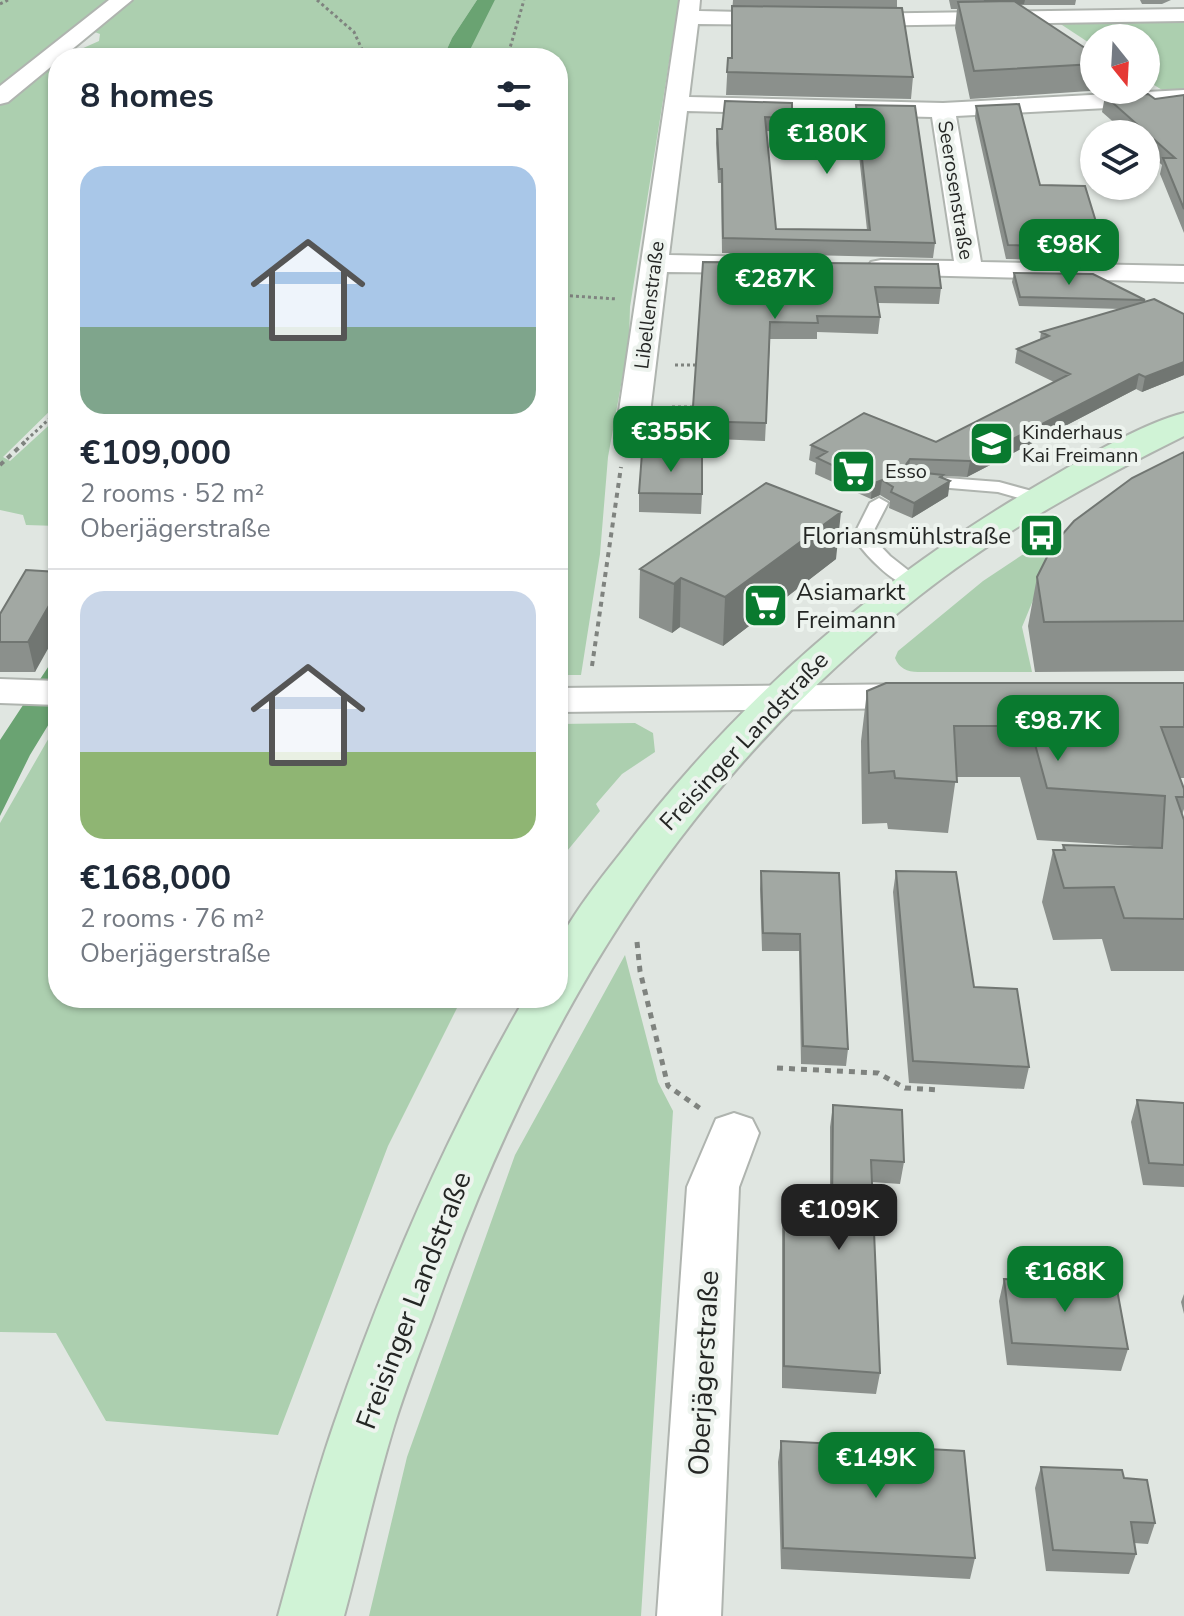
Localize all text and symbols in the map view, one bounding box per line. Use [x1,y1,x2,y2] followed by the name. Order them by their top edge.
[1080,24,1160,104] north arrow
[1080,24,1160,200] map controls
[80,73,214,119] text: 8 homes
[492,74,536,118] icon: filters
[771,108,883,176] pin: €180K
[787,116,867,151] text: €180K
[931,119,980,262] street label: Seerosenstraße
[1080,120,1160,200] button: layers
[236,218,380,362] icon: home
[1022,219,1116,287] pin: €98K
[1037,227,1101,262] text: €98K
[628,240,671,371] street label: Libellenstraße
[719,253,831,321] pin: €287K
[735,261,815,296] text: €287K
[615,406,727,474] pin: €355K
[631,414,711,449] text: €355K
[1022,419,1138,469] place label: Kinderhaus Kai Freimann
[967,420,1015,468] school or university icon: Kinderhaus Kai Freimann
[80,430,231,476] text: €109,000
[830,447,878,495] supermarket icon: Esso
[885,458,927,485] place label: Esso
[80,476,264,511] text: 2 rooms · 52 m²
[80,511,271,546] text: Oberjägerstraße
[1018,512,1066,560] bus stop icon: Floriansmühlstraße
[802,520,1011,552] place label: Floriansmühlstraße
[796,576,906,636] place label: Asiamarkt Freimann
[741,582,789,630] supermarket icon: Asiamarkt Freimann
[236,643,380,787] icon: home
[653,645,835,837] street label: Freisinger Landstraße
[993,695,1123,763] pin: €98.7K
[1015,703,1101,738] text: €98.7K
[80,855,231,901] text: €168,000
[80,901,264,936] text: 2 rooms · 76 m²
[80,936,271,971] text: Oberjägerstraße
[347,1166,481,1435] street label: Freisinger Landstraße
[783,1184,895,1252] pin: €109K
[799,1192,879,1227] text: €109K
[1009,1246,1121,1314] pin: €168K
[1025,1254,1105,1289] text: €168K
[680,1270,728,1477] street label: Oberjägerstraße
[820,1432,932,1500] pin: €149K
[836,1440,916,1475] text: €149K

